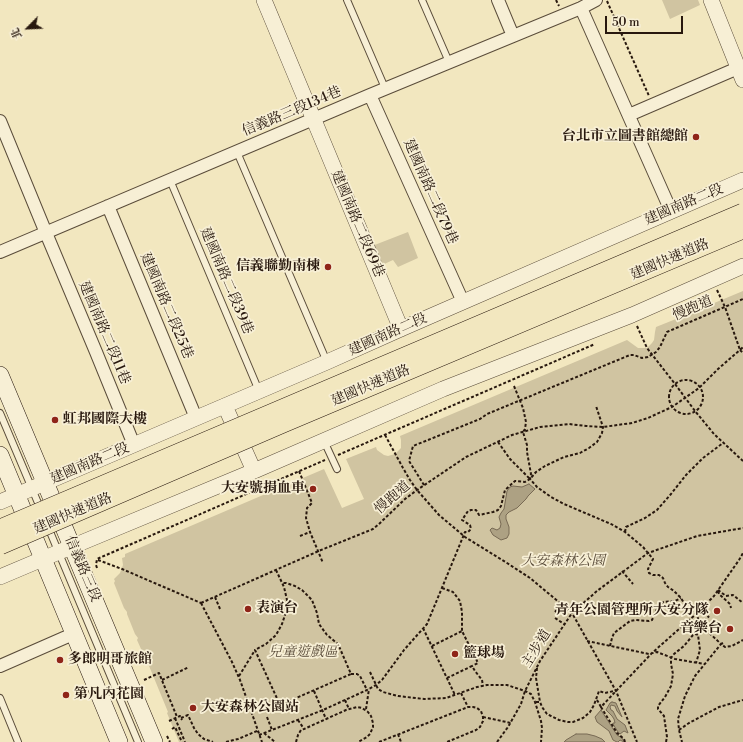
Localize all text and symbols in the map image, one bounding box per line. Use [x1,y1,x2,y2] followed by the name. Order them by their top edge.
[8,8,48,48] north arrow
[607,8,685,34] scale bar
[612,15,640,30] text: 50 m
[8,25,26,41] text: 北
[240,83,344,141] street label: 信義路三段134巷
[562,129,688,145] place label: 台北市立圖書館總館
[691,132,701,142] marker: 台北市立圖書館總館
[399,137,461,247] street label: 建國南路二段79巷
[327,168,387,280] street label: 建國南路二段69巷
[642,181,726,229] street label: 建國南路二段
[196,225,256,337] street label: 建國南路二段39巷
[628,236,712,284] street label: 建國快速道路
[136,250,196,362] street label: 建國南路二段25巷
[236,259,320,275] place label: 信義聯勤南棟
[323,262,333,272] marker: 信義聯勤南棟
[75,279,133,387] street label: 建國南路二段11巷
[670,293,716,325] street label: 慢跑道
[346,310,430,360] street label: 建國南路二段
[329,362,413,410] street label: 建國快速道路
[63,412,147,428] place label: 虹邦國際大樓
[50,415,60,425] marker: 虹邦國際大樓
[48,440,132,488] street label: 建國南路二段
[372,478,414,518] street label: 慢跑道
[221,481,305,497] place label: 大安號捐血車
[308,484,318,494] marker: 大安號捐血車
[31,490,115,538] street label: 建國快速道路
[61,534,103,604] street label: 信義路三段
[521,554,605,570] park label: 大安森林公園
[256,601,298,617] place label: 表演台
[555,603,709,619] place label: 青年公園管理所大安分隊
[243,604,253,614] marker: 表演台
[712,606,722,616] marker: 青年公園管理所大安分隊
[680,621,722,637] place label: 音樂台
[725,624,735,634] marker: 音樂台
[519,627,555,671] street label: 主步道
[268,645,338,661] park label: 兒童遊戲區
[463,646,505,662] place label: 籃球場
[450,649,460,659] marker: 籃球場
[68,652,152,668] place label: 多郎明哥旅館
[55,655,65,665] marker: 多郎明哥旅館
[74,687,144,703] place label: 第凡內花園
[61,690,71,700] marker: 第凡內花園
[201,700,299,716] place label: 大安森林公園站
[188,703,198,713] marker: 大安森林公園站

